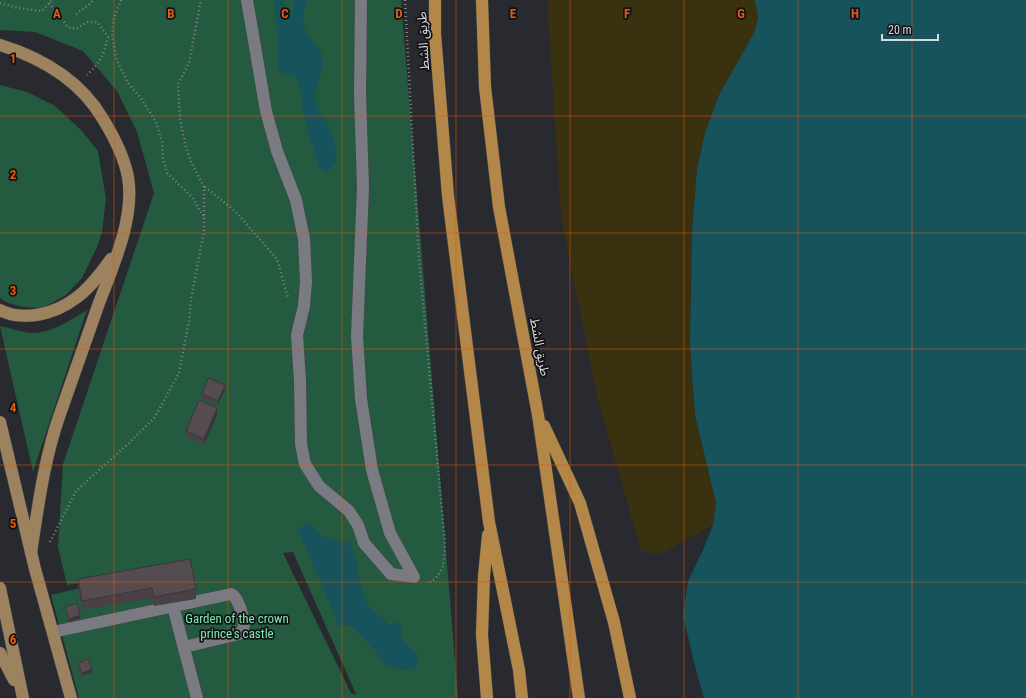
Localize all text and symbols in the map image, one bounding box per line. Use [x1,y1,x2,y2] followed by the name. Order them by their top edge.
[53,6,61,21] text: A
[167,6,175,21] text: B
[281,6,289,21] text: C
[395,6,403,21] text: D
[510,6,517,21] text: E
[624,6,630,21] text: F
[737,6,745,21] text: G
[851,6,859,21] text: H
[414,11,433,71] street label: طريق الشط
[882,16,938,42] scale bar
[888,23,912,37] text: 20 m
[10,51,16,66] text: 1
[10,167,17,182] text: 2
[10,283,16,298] text: 3
[526,316,553,378] street label: طريق الشط
[10,400,17,415] text: 4
[10,516,17,531] text: 5
[185,611,289,641] park label: Garden of the crown prince's castle
[10,632,17,647] text: 6

